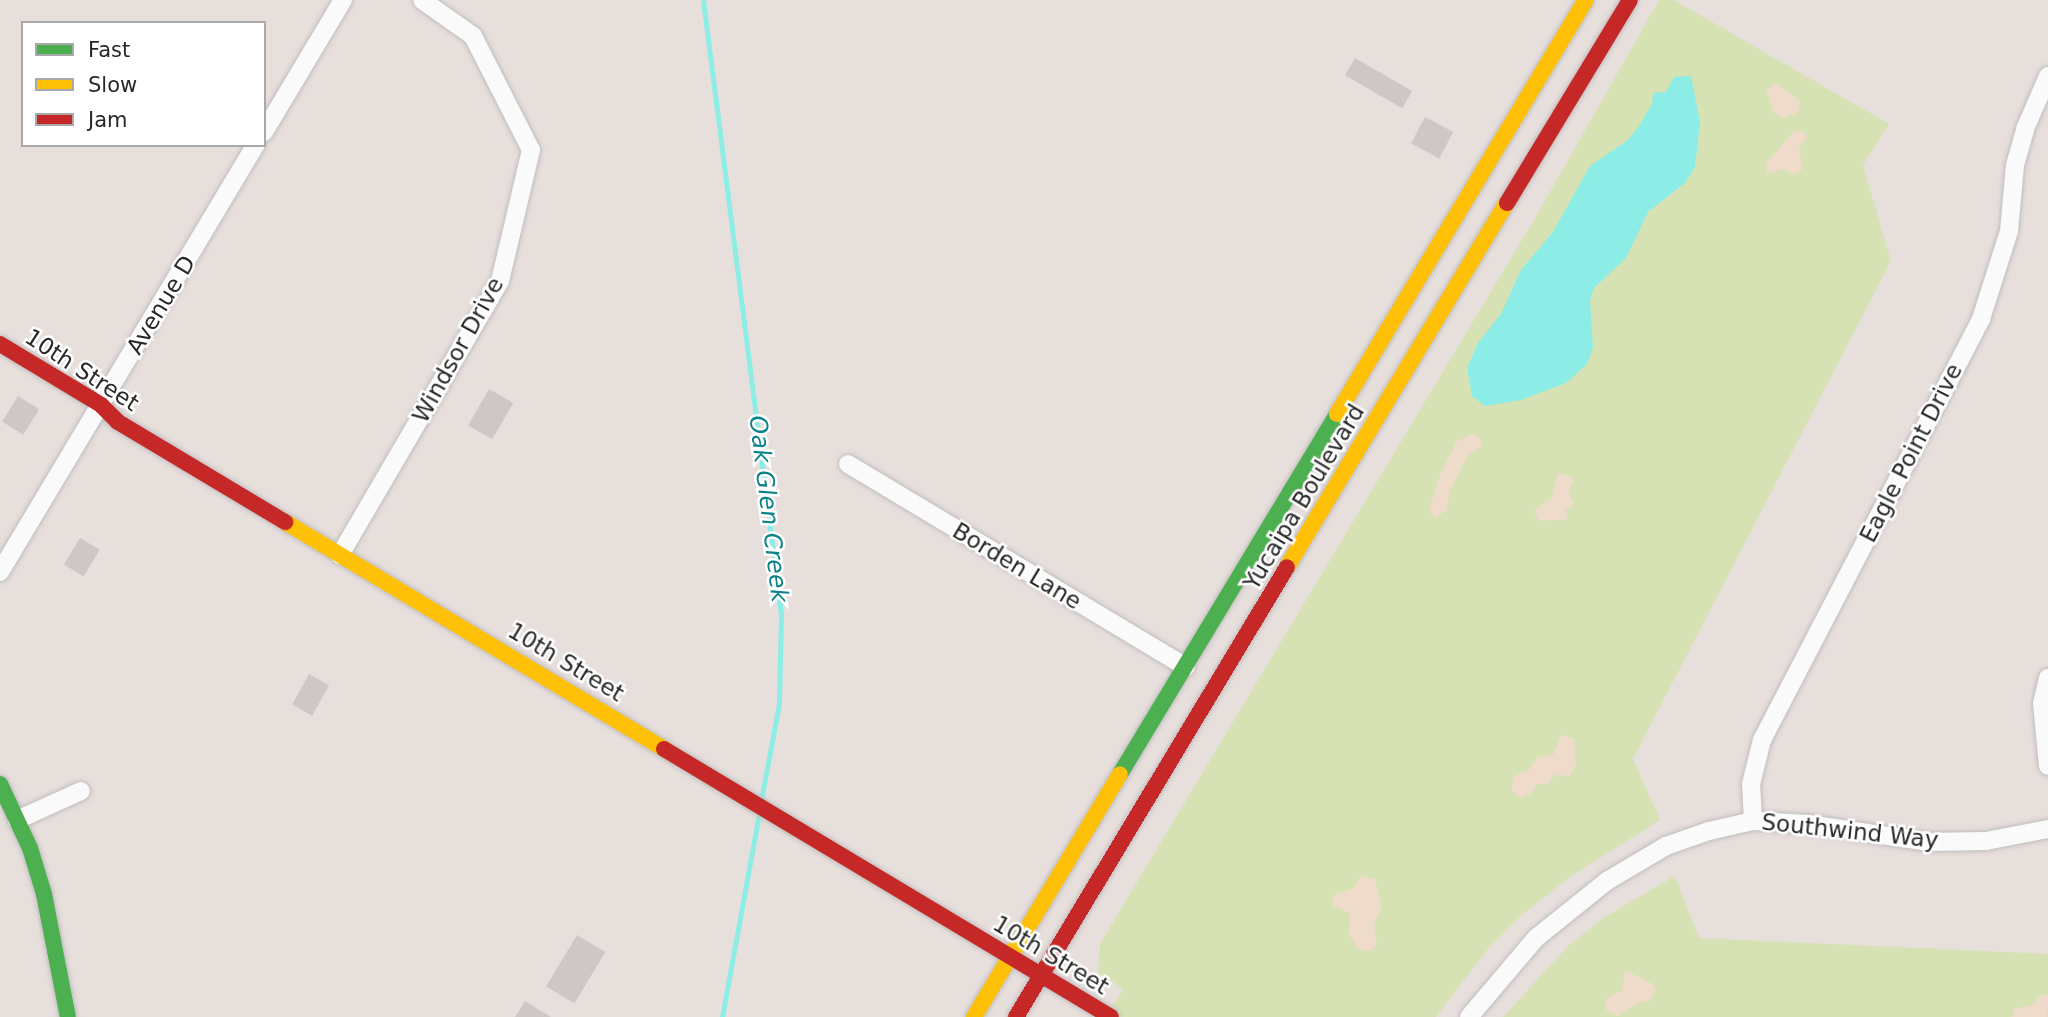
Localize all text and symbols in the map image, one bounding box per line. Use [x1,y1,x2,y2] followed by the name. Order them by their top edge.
[21,21,266,147] legend
[88,38,130,62] text: Fast
[88,73,137,97] text: Slow
[88,108,128,132] text: Jam
[121,251,201,359] street label: Avenue D
[407,272,509,428] street label: Windsor Drive
[20,323,144,417] street label: 10th Street
[1854,359,1968,547] street label: Eagle Point Drive
[1238,399,1370,595] street label: Yucaipa Boulevard
[742,414,794,604] water label: Oak Glen Creek
[948,517,1086,615] street label: Borden Lane
[503,617,629,707] street label: 10th Street
[1760,808,1940,854] street label: Southwind Way
[988,910,1114,1000] street label: 10th Street

